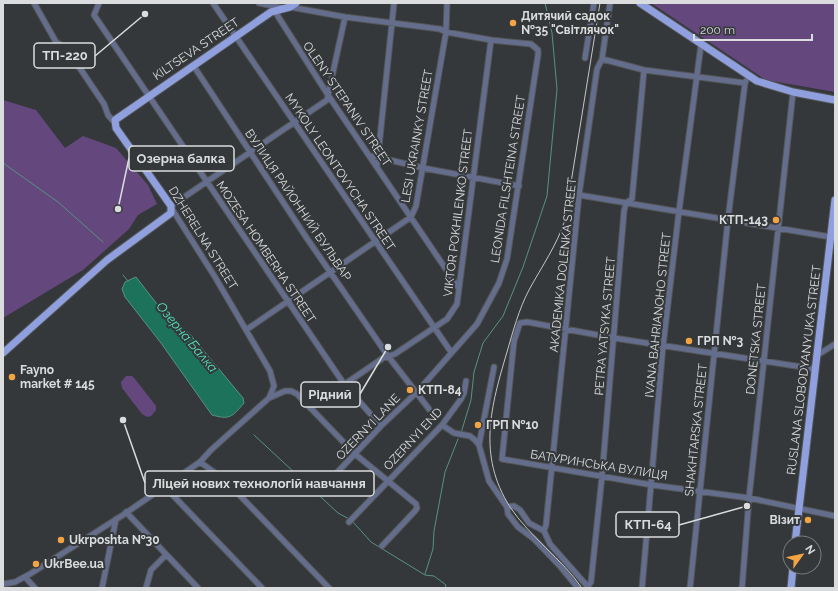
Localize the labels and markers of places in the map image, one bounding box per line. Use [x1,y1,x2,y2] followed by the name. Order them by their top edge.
[521,9,619,37] place label: Дитячий садок №35 "Світлячок"
[508,18,518,28] marker: Дитячий садок №35 "Світлячок"
[34,43,95,68] callout: ТП-220
[129,146,234,171] callout: Озерна балка
[719,213,768,227] place label: КТП-143
[771,215,781,225] marker: КТП-143
[697,334,743,348] place label: ГРП №3
[684,336,694,346] marker: ГРП №3
[20,363,95,391] place label: Fayno market # 145
[7,372,17,382] marker: Fayno market # 145
[301,382,360,407] callout: Рідний
[418,383,462,397] place label: КТП-84
[405,385,415,395] marker: КТП-84
[486,418,539,432] place label: ГРП №10
[473,420,483,430] marker: ГРП №10
[145,471,374,496] callout: Ліцей нових технологій навчання
[616,512,679,537] callout: КТП-64
[770,513,800,527] place label: Візит
[803,515,813,525] marker: Візит
[69,533,160,547] place label: Ukrposhta №30
[56,535,66,545] marker: Ukrposhta №30
[44,557,104,571] place label: UkrBee.ua
[31,559,41,569] marker: UkrBee.ua

